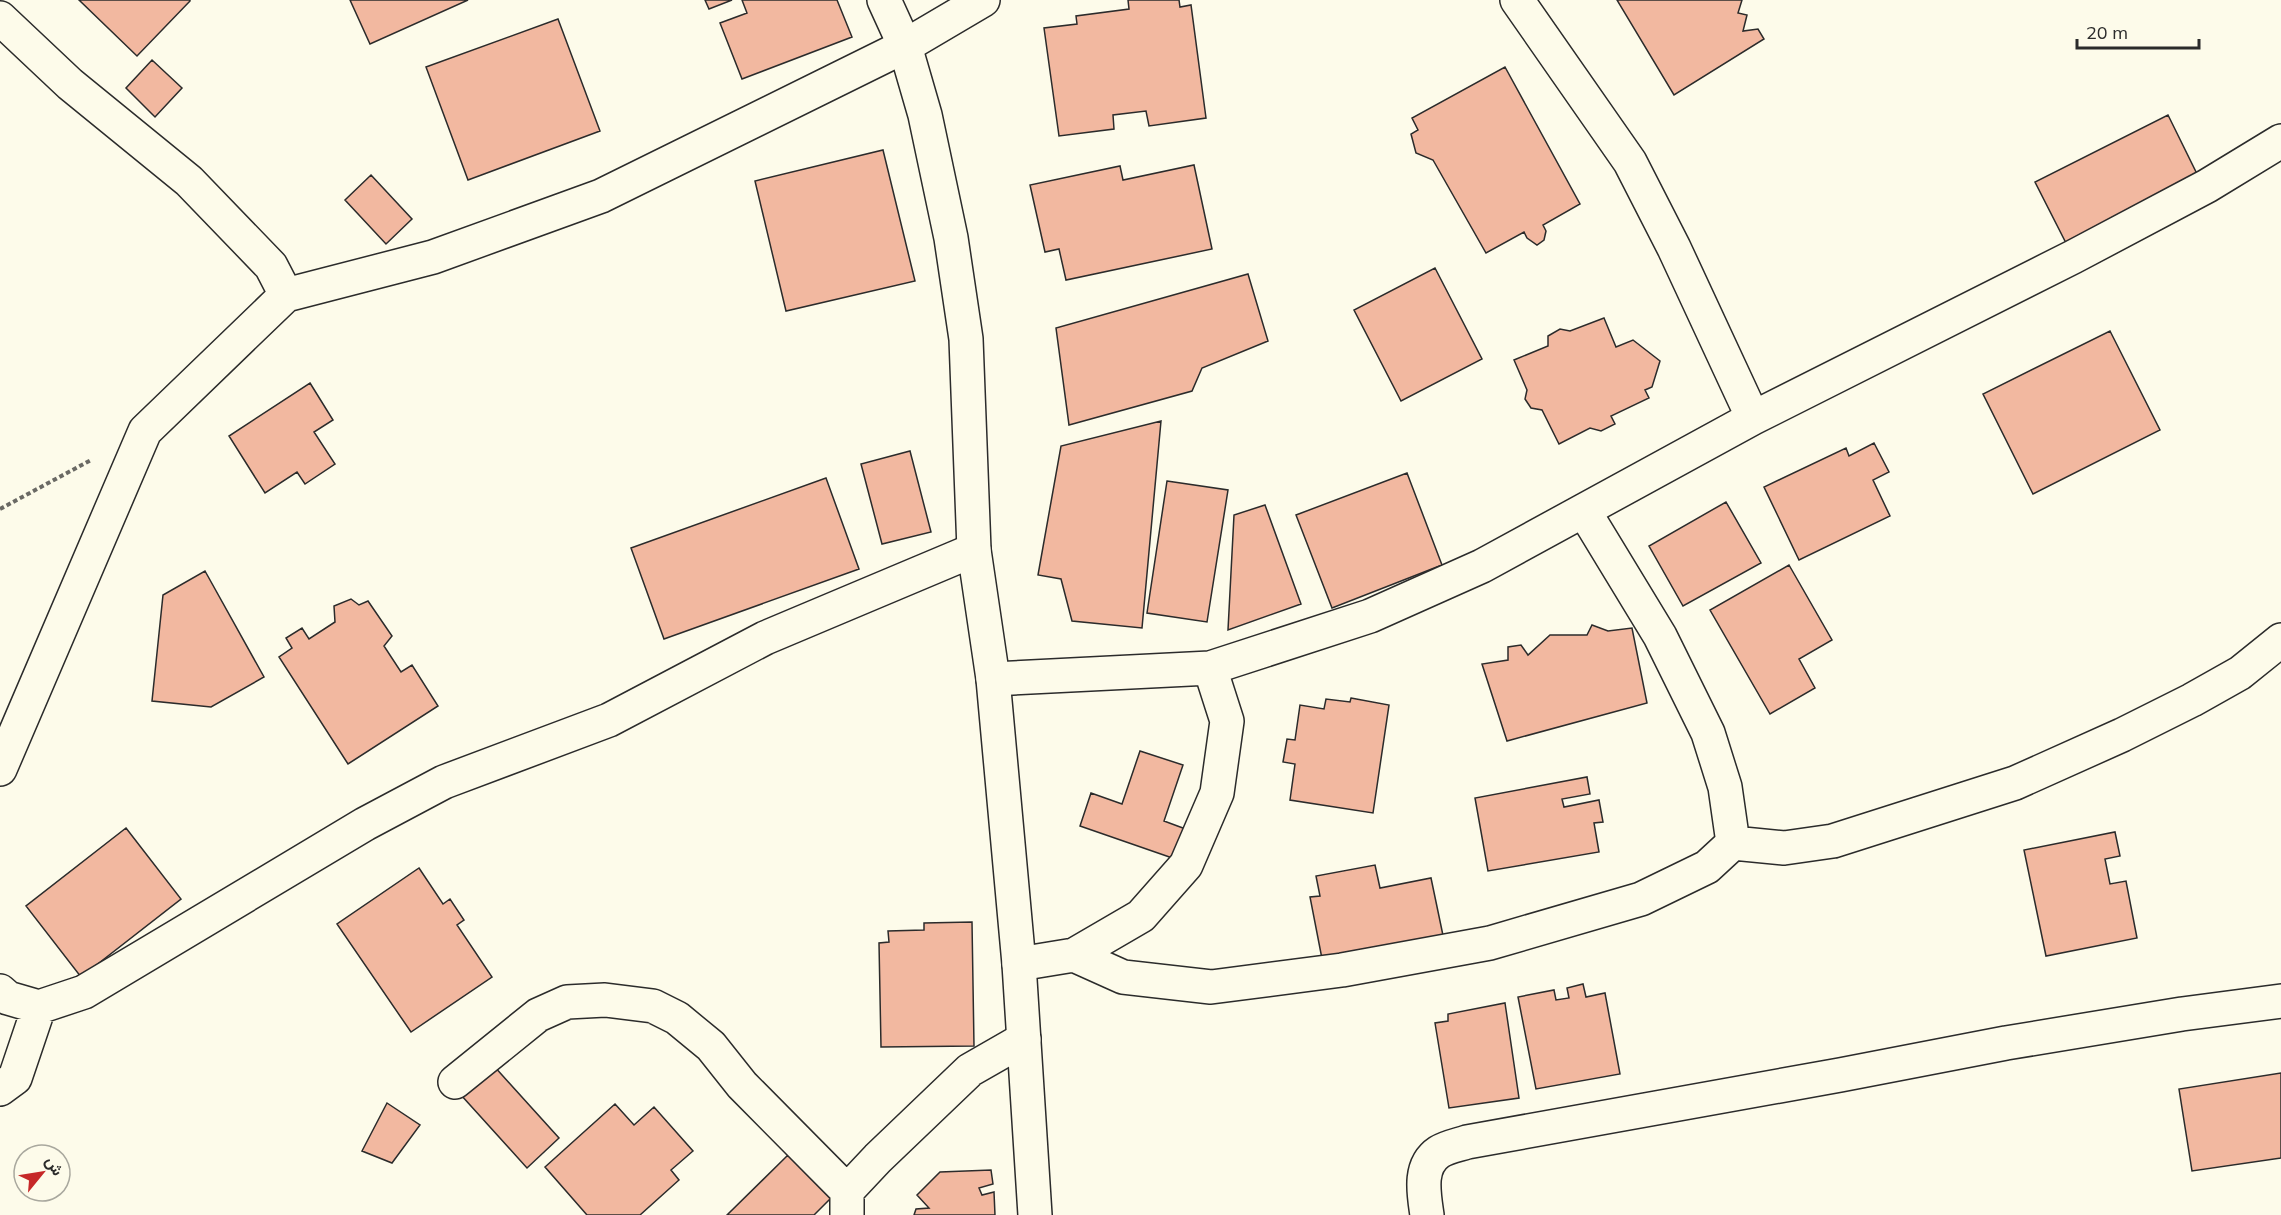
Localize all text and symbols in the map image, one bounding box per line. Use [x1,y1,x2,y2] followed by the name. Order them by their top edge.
[2077,12,2198,50] scale bar
[2086,21,2128,44] text: 20 m
[12,1143,72,1203] north arrow
[42,1152,68,1179] text: ش

